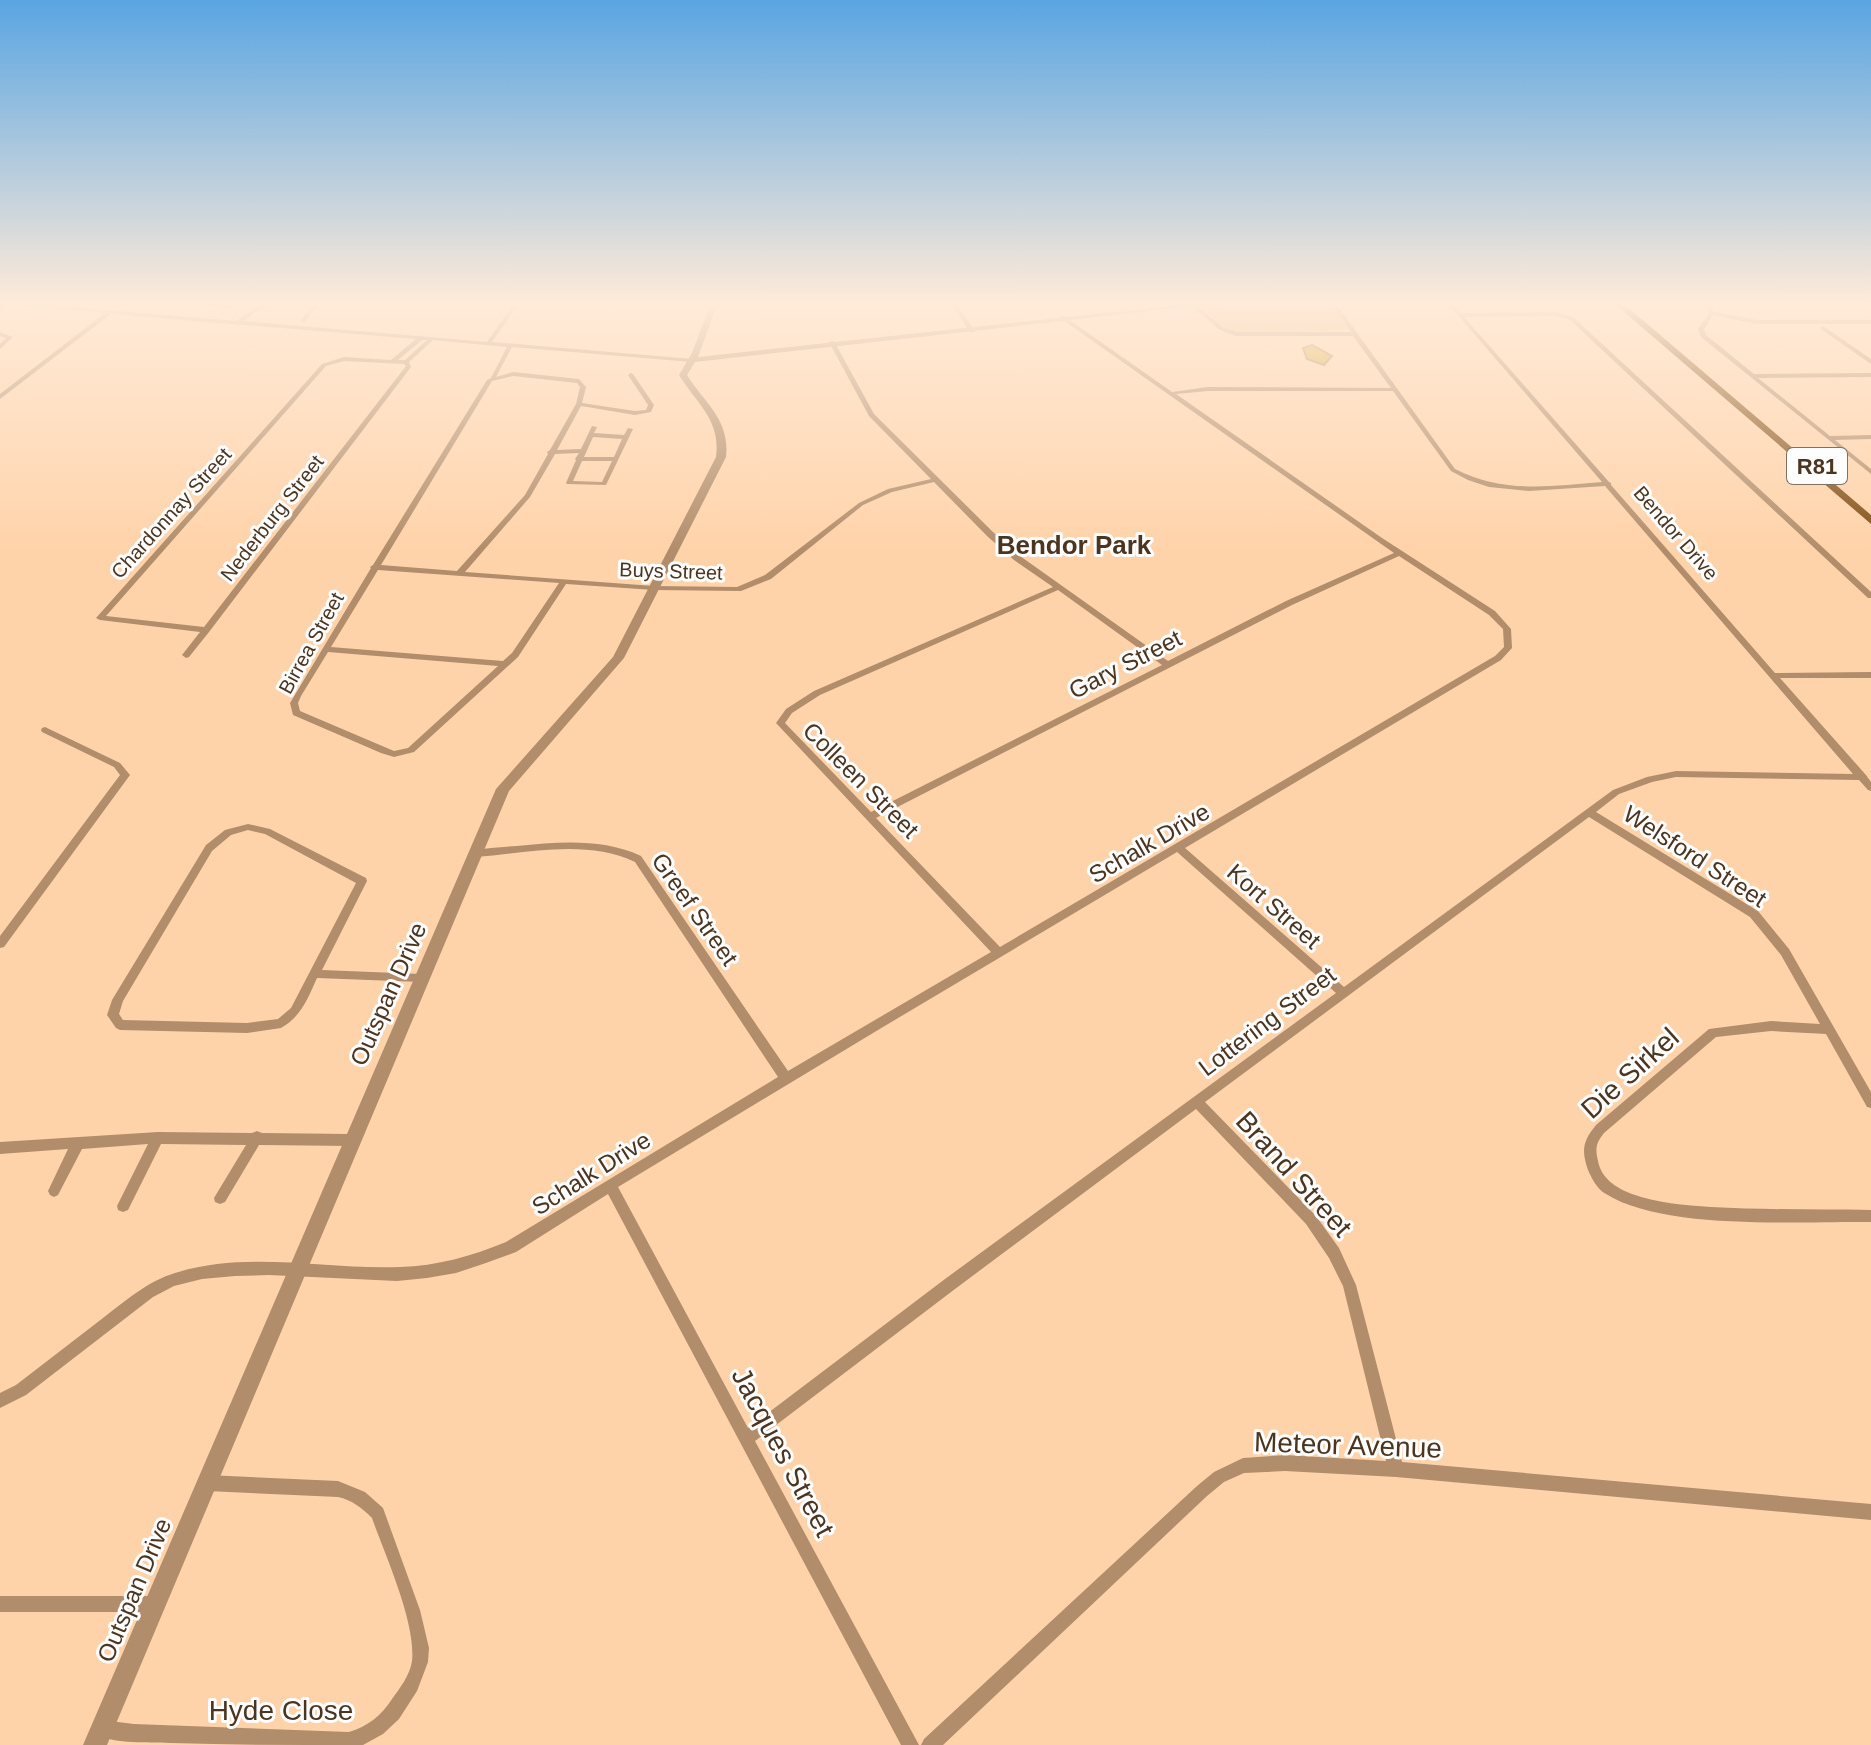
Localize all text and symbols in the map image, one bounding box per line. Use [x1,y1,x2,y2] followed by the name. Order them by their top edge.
[107,443,236,583] street label: Chardonnay Street
[1787,448,1847,484] road number: R81
[216,450,328,585] street label: Nederburg Street
[1629,482,1723,584] street label: Bendor Drive
[997,530,1152,560] district label: Bendor Park
[619,558,723,584] street label: Buys Street
[274,588,348,697] street label: Birrea Street
[1064,624,1186,704] street label: Gary Street
[798,717,925,844] street label: Colleen Street
[1084,798,1214,888] street label: Schalk Drive
[1618,800,1772,912] street label: Welsford Street
[646,848,744,971] street label: Greef Street
[1222,858,1326,954] street label: Kort Street
[344,918,432,1070] street label: Outspan Drive
[1193,961,1341,1081] street label: Lottering Street
[1575,1021,1685,1125] street label: Die Sirkel
[1230,1105,1358,1243] street label: Brand Street
[527,1126,655,1220] street label: Schalk Drive
[725,1362,841,1542] street label: Jacques Street
[1254,1426,1442,1464] street label: Meteor Avenue
[92,1514,176,1666] street label: Outspan Drive
[209,1695,353,1726] street label: Hyde Close

